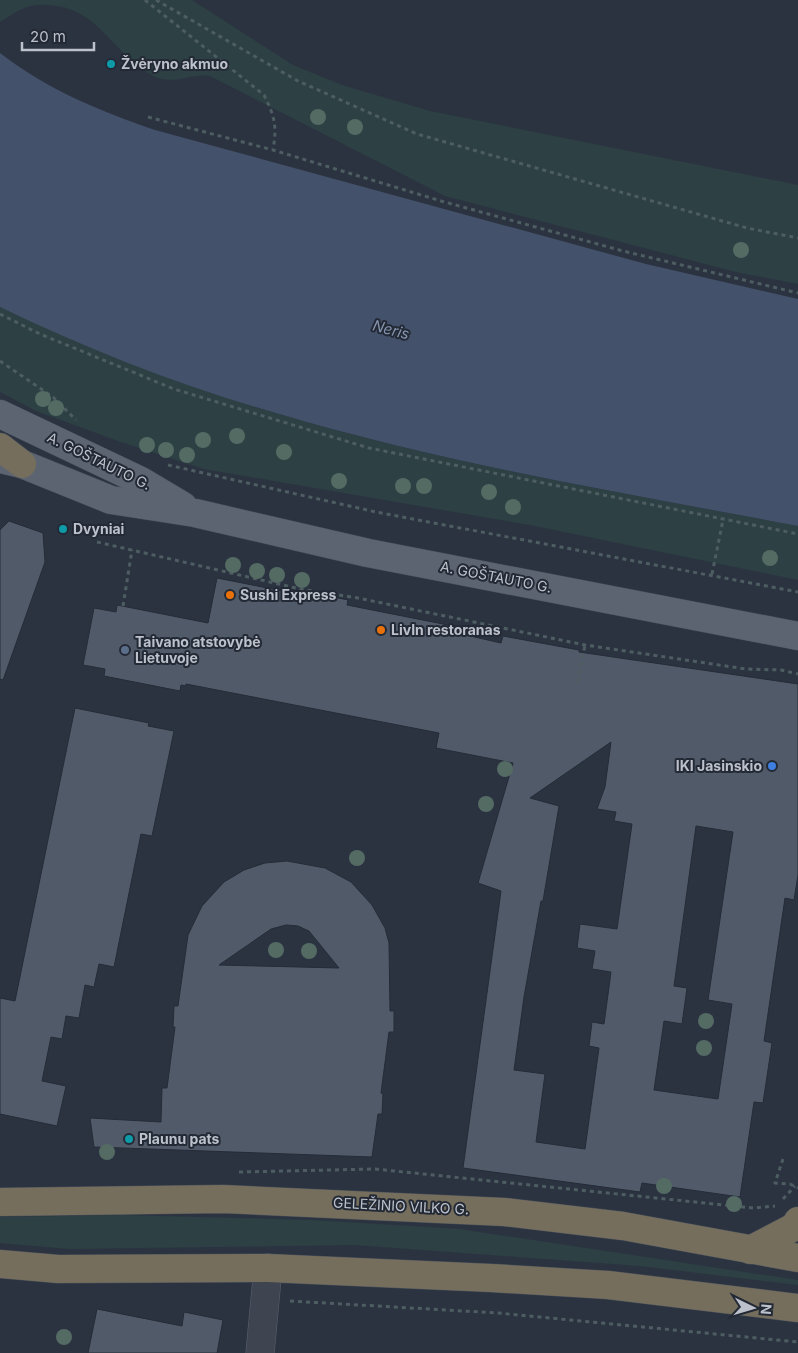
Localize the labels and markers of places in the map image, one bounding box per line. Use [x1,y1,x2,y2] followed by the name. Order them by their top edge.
[121,54,228,72] place label: Žvėryno akmuo
[105,58,117,70] marker: Žvėryno akmuo
[73,520,125,537] place label: Dvyniai
[57,523,69,535] marker: Dvyniai
[240,586,337,603] place label: Sushi Express
[224,589,236,601] marker: Sushi Express
[391,621,501,638] place label: LivIn restoranas
[375,624,387,636] marker: LivIn restoranas
[135,633,261,666] place label: Taivano atstovybė Lietuvoje
[119,644,131,656] marker: Taivano atstovybė Lietuvoje
[676,757,762,774] place label: IKI Jasinskio
[766,760,778,772] marker: IKI Jasinskio
[139,1130,220,1147] place label: Plaunu pats
[123,1133,135,1145] marker: Plaunu pats

